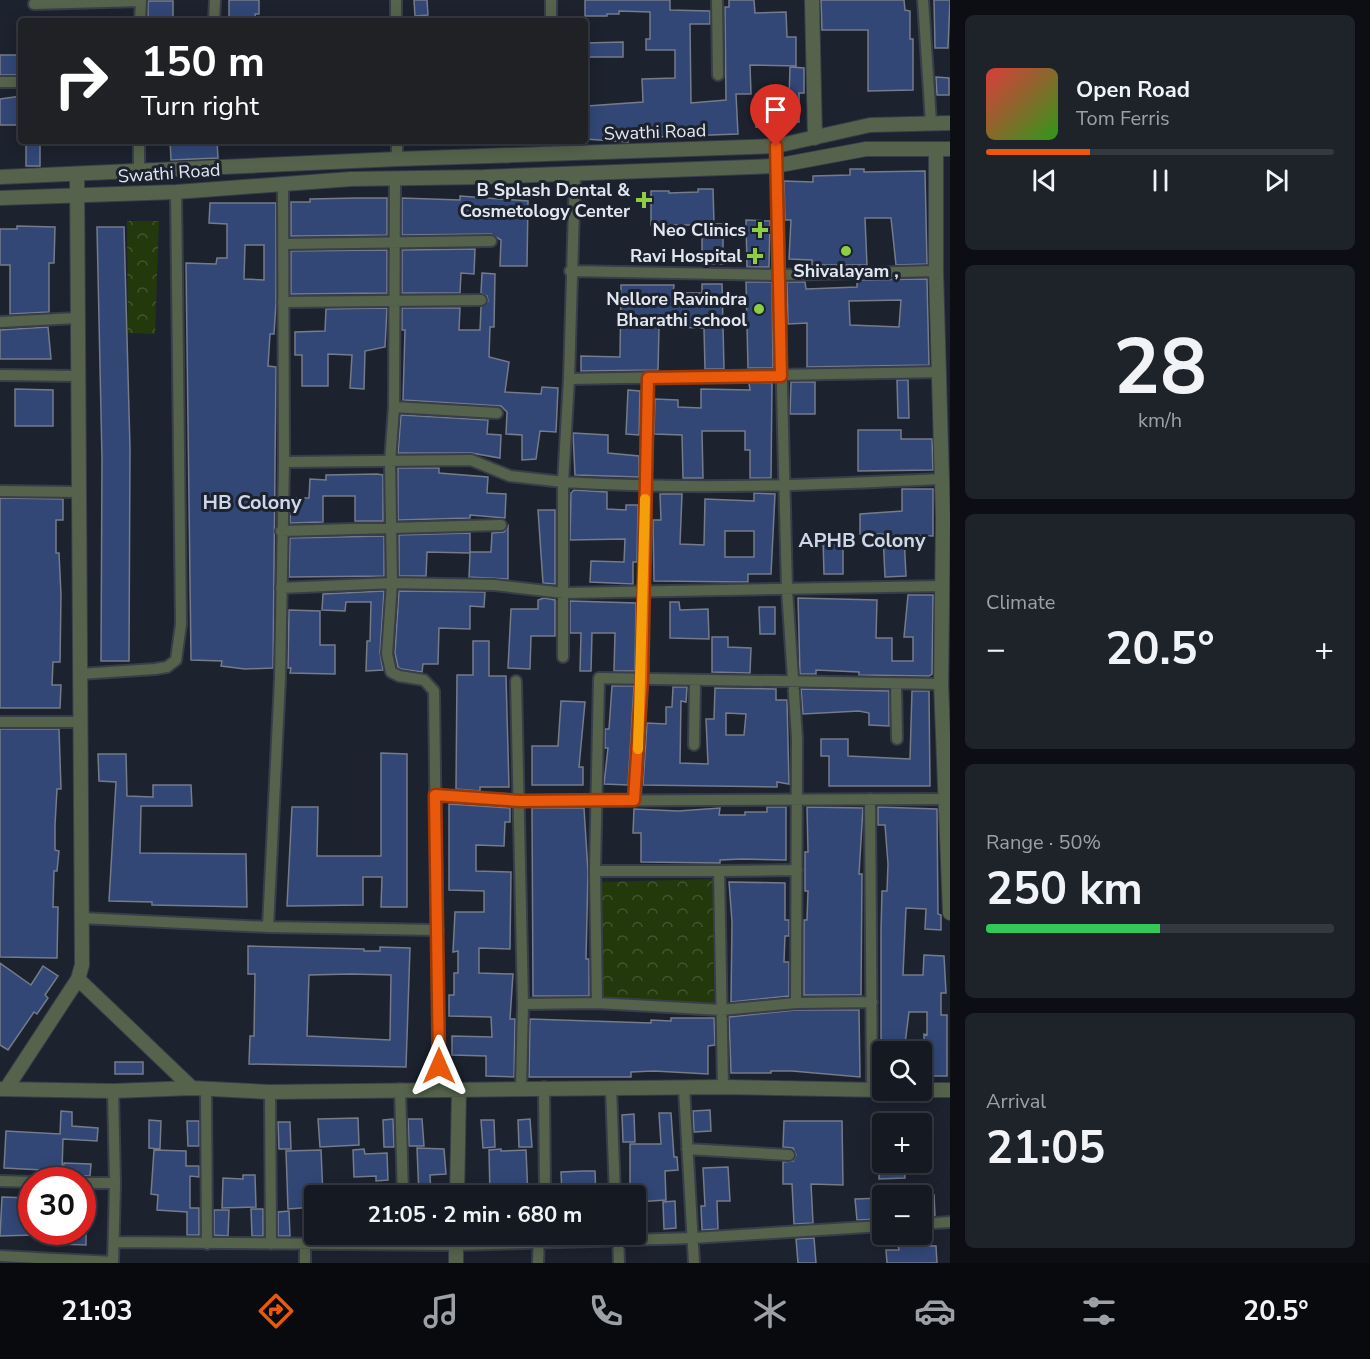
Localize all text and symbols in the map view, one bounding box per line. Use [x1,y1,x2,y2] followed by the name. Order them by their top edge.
[141,34,265,91] text: 150 m
[42,42,120,120] icon: right
[1076,75,1190,105] text: Open Road
[750,84,801,146] pin
[141,88,259,125] text: Turn right
[759,93,792,126] icon: arrive
[1076,105,1170,132] text: Tom Ferris
[603,118,707,146] street label: Swathi Road
[117,157,221,189] street label: Swathi Road
[1028,164,1061,197] icon: previous
[1144,164,1177,197] icon: pause
[1260,164,1293,197] icon: next
[460,178,631,223] place label: B Splash Dental & Cosmetology Center
[635,191,653,209] marker: B Splash Dental & Cosmetology Center
[653,218,746,242] place label: Neo Clinics
[751,221,769,239] marker: Neo Clinics
[630,244,742,268] place label: Ravi Hospital
[839,244,853,258] marker: Shivalayam ,
[746,247,764,265] marker: Ravi Hospital
[793,259,899,283] place label: Shivalayam ,
[606,287,747,332] place label: Nellore Ravindra Bharathi school
[752,302,766,316] marker: Nellore Ravindra Bharathi school
[1113,314,1207,421] text: 28
[1138,407,1182,434] text: km/h
[203,489,302,516] district label: HB Colony
[799,527,926,554] district label: APHB Colony
[986,589,1055,616] text: Climate
[1105,619,1215,680] text: 20.5°
[986,627,1006,672] text: −
[1314,627,1334,672] text: +
[986,829,1101,856] text: Range · 50%
[986,859,1143,920] text: 250 km
[407,1034,471,1098] position arrow
[872,1041,932,1245] map controls
[872,1041,932,1101] button: search
[986,1088,1046,1115] text: Arrival
[872,1113,932,1173] button: +
[986,1118,1105,1179] text: 21:05
[18,1167,96,1245] speed limit sign: 30
[872,1185,932,1245] button: −
[368,1200,582,1230] text: 21:05 · 2 min · 680 m
[255,1290,297,1332] icon: directions
[420,1290,462,1332] icon: music
[585,1290,627,1332] icon: phone
[749,1290,791,1332] icon: climate
[914,1290,956,1332] icon: car
[1078,1290,1120,1332] icon: filters
[61,1293,133,1330] text: 21:03
[1243,1293,1309,1330] text: 20.5°

